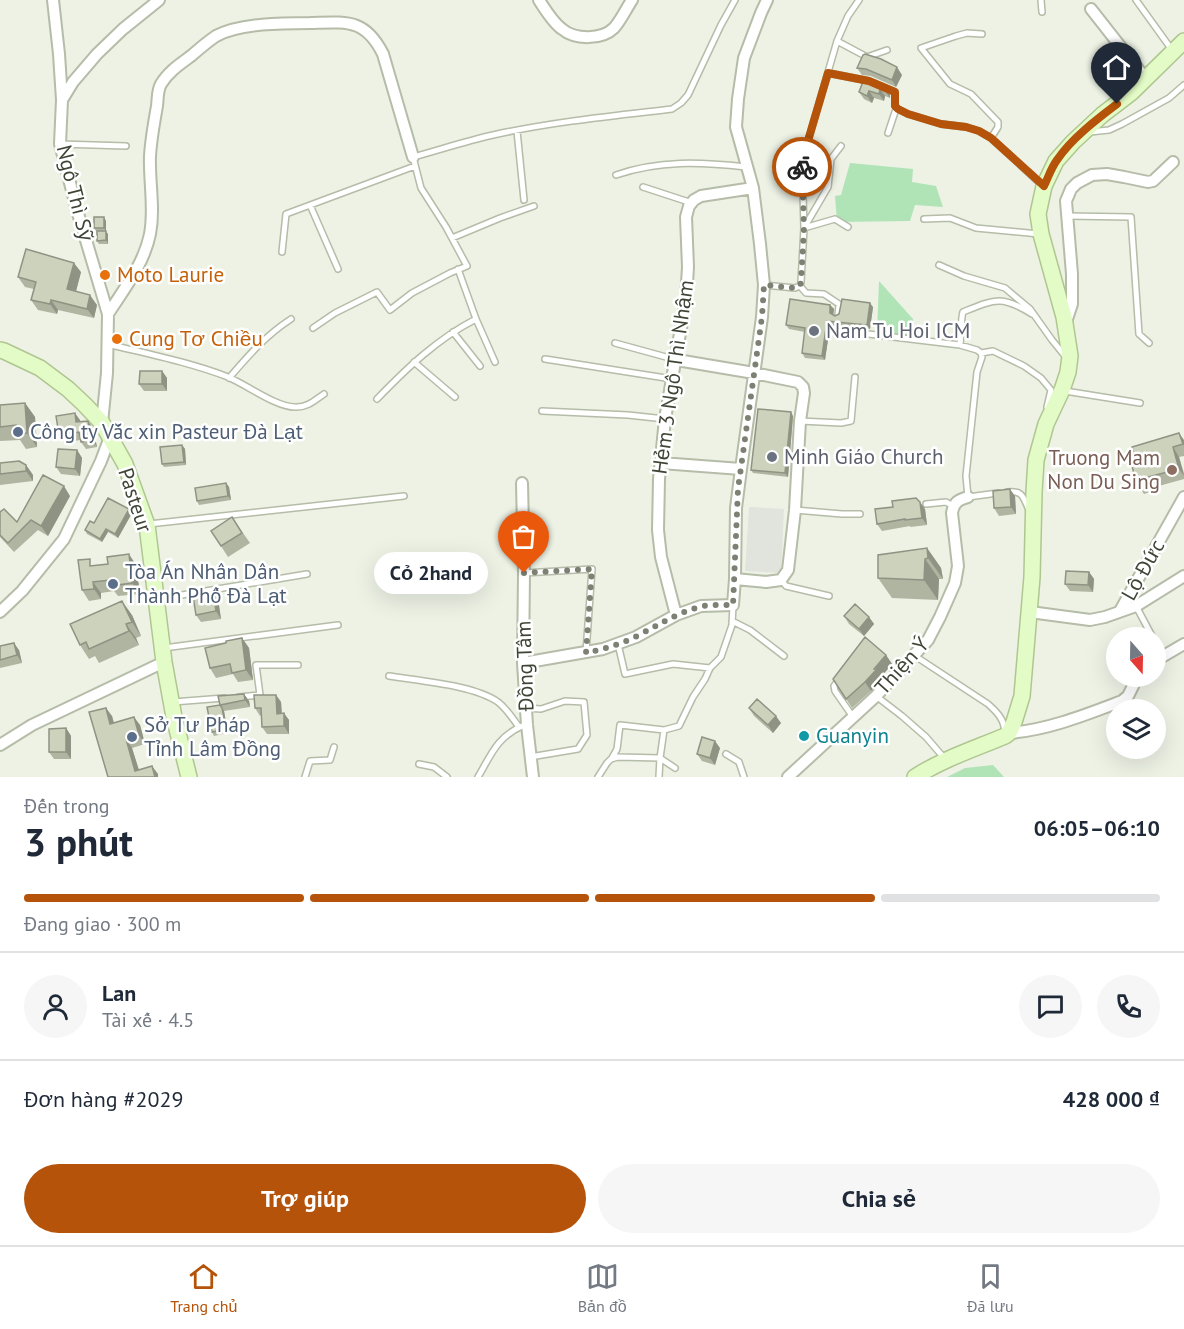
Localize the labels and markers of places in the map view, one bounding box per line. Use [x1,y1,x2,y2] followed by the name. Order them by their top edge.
[1091,42,1142,104] pin
[117,261,224,288] place label: Moto Laurie
[98,268,112,282] marker: Moto Laurie
[826,317,970,344] place label: Nam Tu Hoi ICM
[807,324,821,338] marker: Nam Tu Hoi ICM
[129,325,263,352] place label: Cung Tơ Chiều
[110,332,124,346] marker: Cung Tơ Chiều
[30,418,303,445] place label: Công ty Vắc xin Pasteur Đà Lạt
[11,425,25,439] marker: Công ty Vắc xin Pasteur Đà Lạt
[784,443,943,470] place label: Minh Giáo Church
[1047,444,1160,495] place label: Truong Mam Non Du Sing
[765,450,779,464] marker: Minh Giáo Church
[1165,463,1179,477] marker: Truong Mam Non Du Sing
[498,511,549,573] pin
[374,552,488,594] callout: Cỏ 2hand
[125,558,287,609] place label: Tòa Án Nhân Dân Thành Phố Đà Lạt
[106,577,120,591] marker: Tòa Án Nhân Dân Thành Phố Đà Lạt
[144,711,281,762] place label: Sở Tư Pháp Tỉnh Lâm Đồng
[816,722,889,749] place label: Guanyin
[797,729,811,743] marker: Guanyin
[125,730,139,744] marker: Sở Tư Pháp Tỉnh Lâm Đồng

